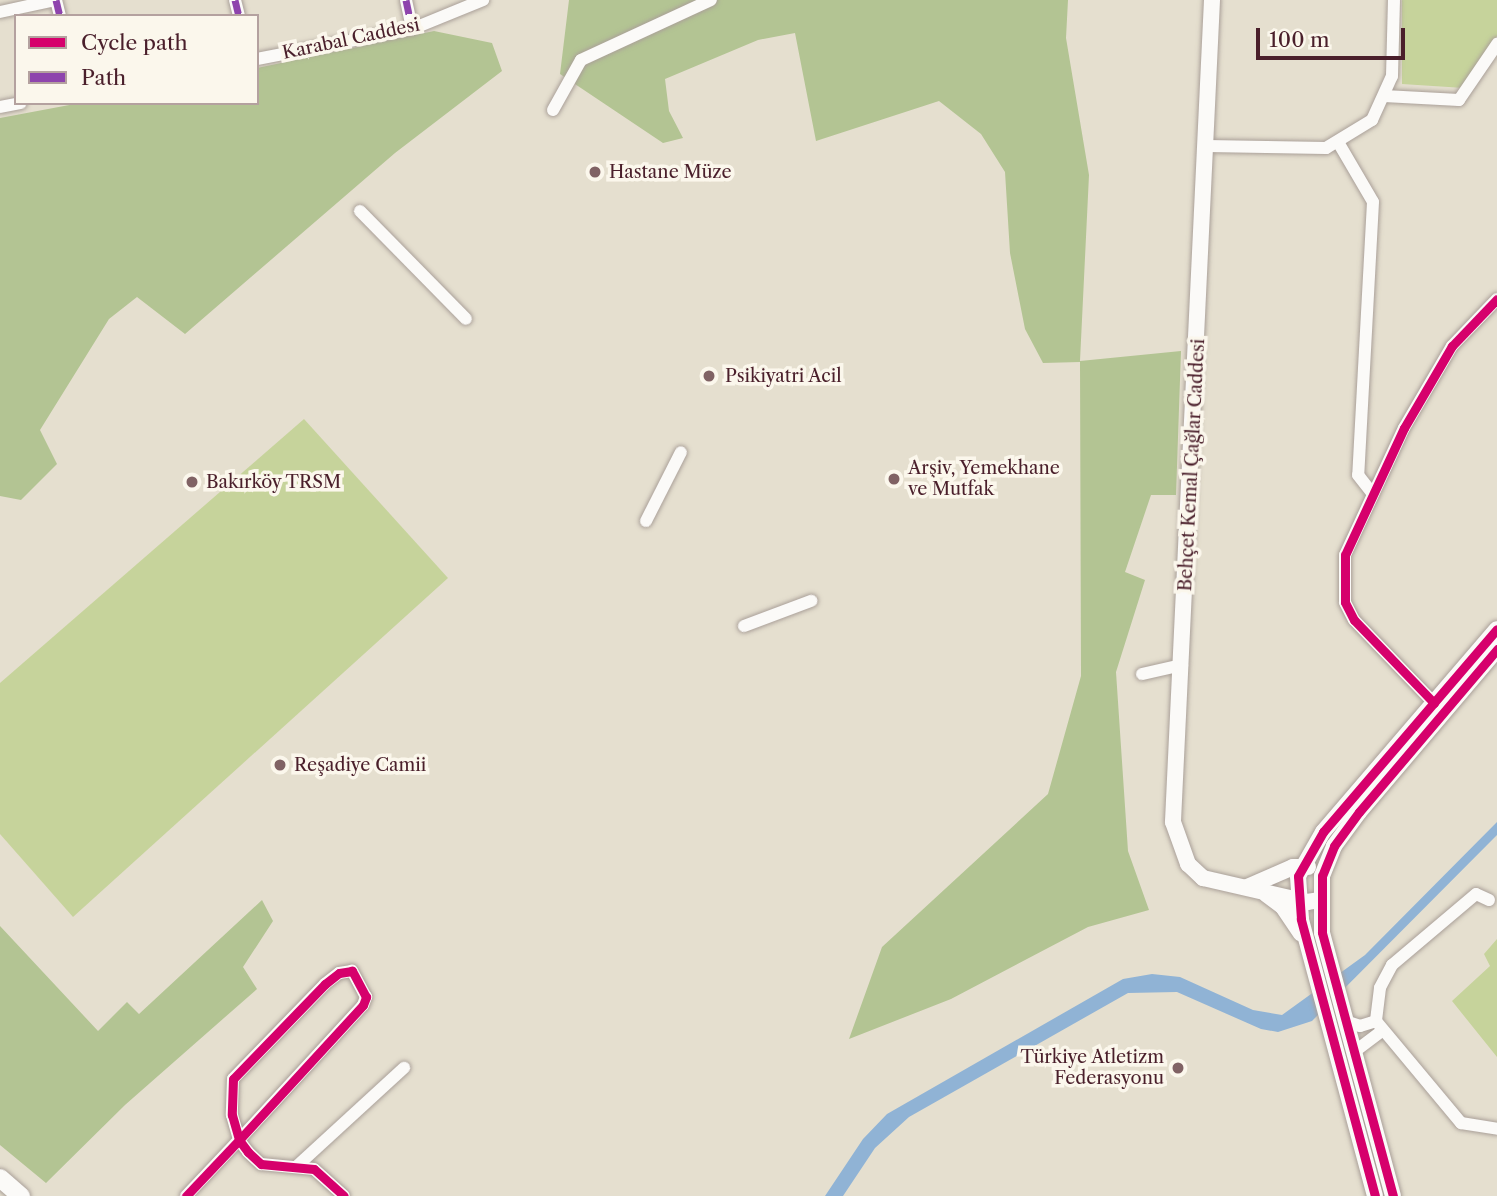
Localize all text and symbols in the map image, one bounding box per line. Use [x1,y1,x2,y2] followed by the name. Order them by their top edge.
[14,14,259,105] legend
[280,14,422,64] street label: Karabal Caddesi
[1259,14,1408,58] scale bar
[1269,27,1330,52] text: 100 m
[81,30,188,55] text: Cycle path
[81,65,126,90] text: Path
[609,161,732,183] place label: Hastane Müze
[587,164,603,180] marker: Hastane Müze
[1175,338,1209,592] street label: Behçet Kemal Çağlar Caddesi
[725,365,842,387] place label: Psikiyatri Acil
[699,366,719,386] marker: Psikiyatri Acil
[908,458,1060,500] place label: Arşiv, Yemekhane ve Mutfak
[206,471,342,493] place label: Bakırköy TRSM
[886,471,902,487] marker: Arşiv, Yemekhane ve Mutfak
[184,474,200,490] marker: Bakırköy TRSM
[294,754,426,776] place label: Reşadiye Camii
[272,757,288,773] marker: Reşadiye Camii
[1020,1047,1164,1090] place label: Türkiye Atletizm Federasyonu
[1170,1060,1186,1076] marker: Türkiye Atletizm Federasyonu

